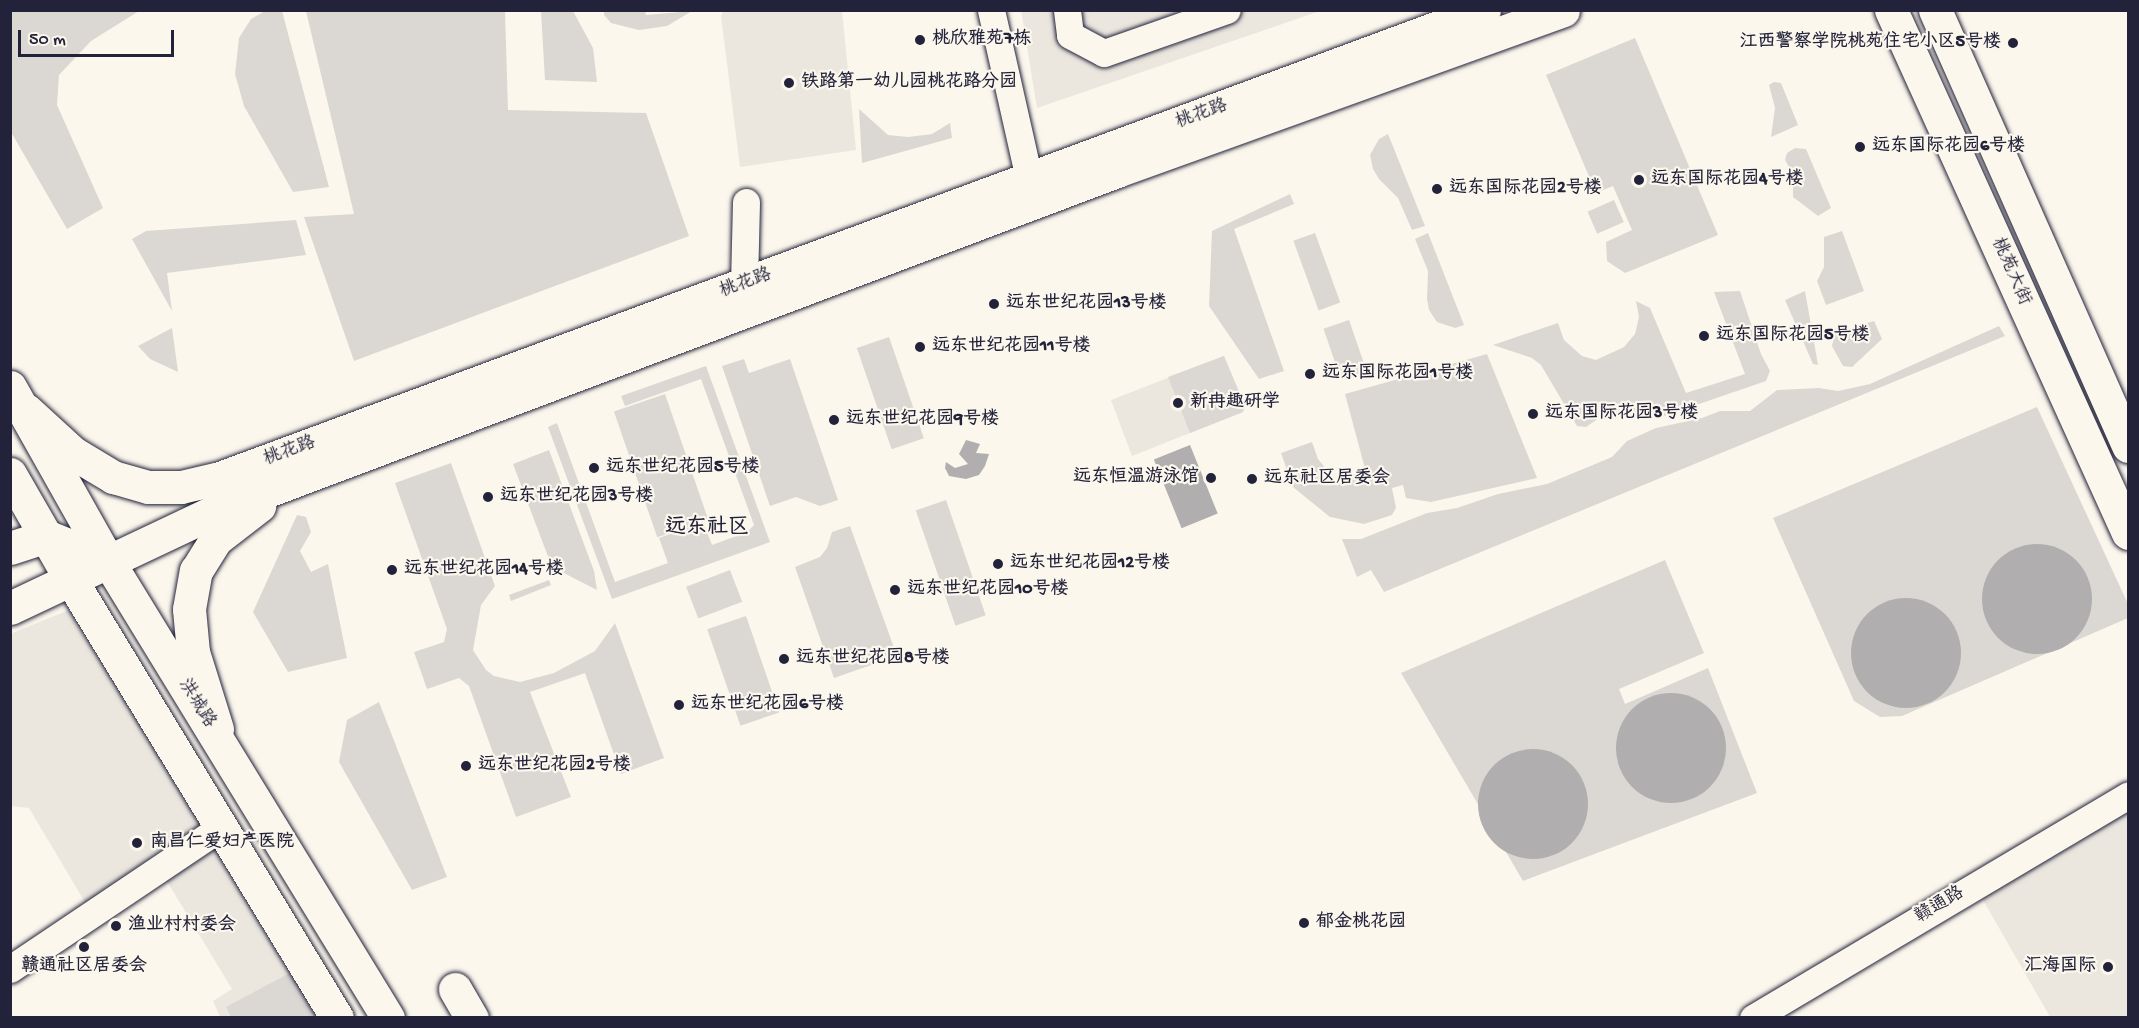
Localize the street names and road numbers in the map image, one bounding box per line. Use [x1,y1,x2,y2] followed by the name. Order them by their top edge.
[1173,96,1231,134] street label: 桃花路
[1985,235,2035,309] street label: 桃苑大街
[717,265,775,303] street label: 桃花路
[261,433,319,471] street label: 桃花路
[173,675,219,733] street label: 洪城路
[1911,883,1969,929] street label: 赣通路

